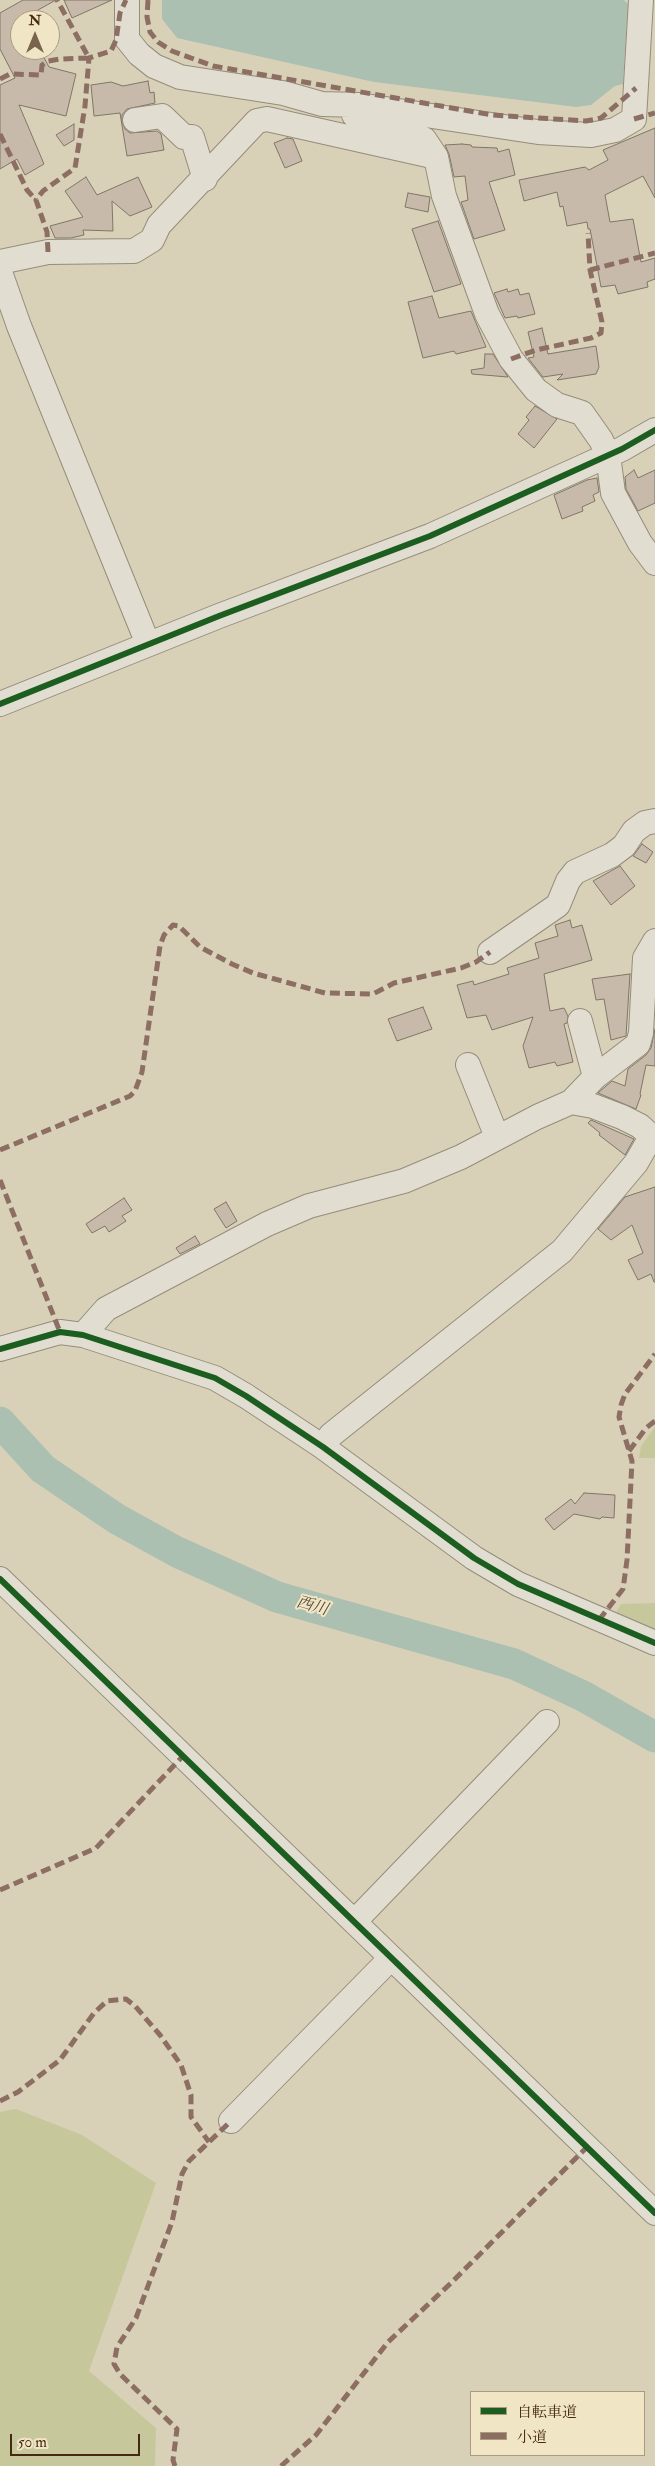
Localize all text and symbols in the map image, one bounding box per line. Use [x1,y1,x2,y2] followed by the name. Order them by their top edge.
[10,10,60,60] north arrow
[29,12,41,29] text: N
[294,1593,330,1621] water label: 西川
[470,2391,645,2456] legend
[517,2403,577,2422] text: 自転車道
[12,2424,142,2456] scale bar
[517,2428,547,2447] text: 小道
[18,2433,47,2452] text: 50 m

